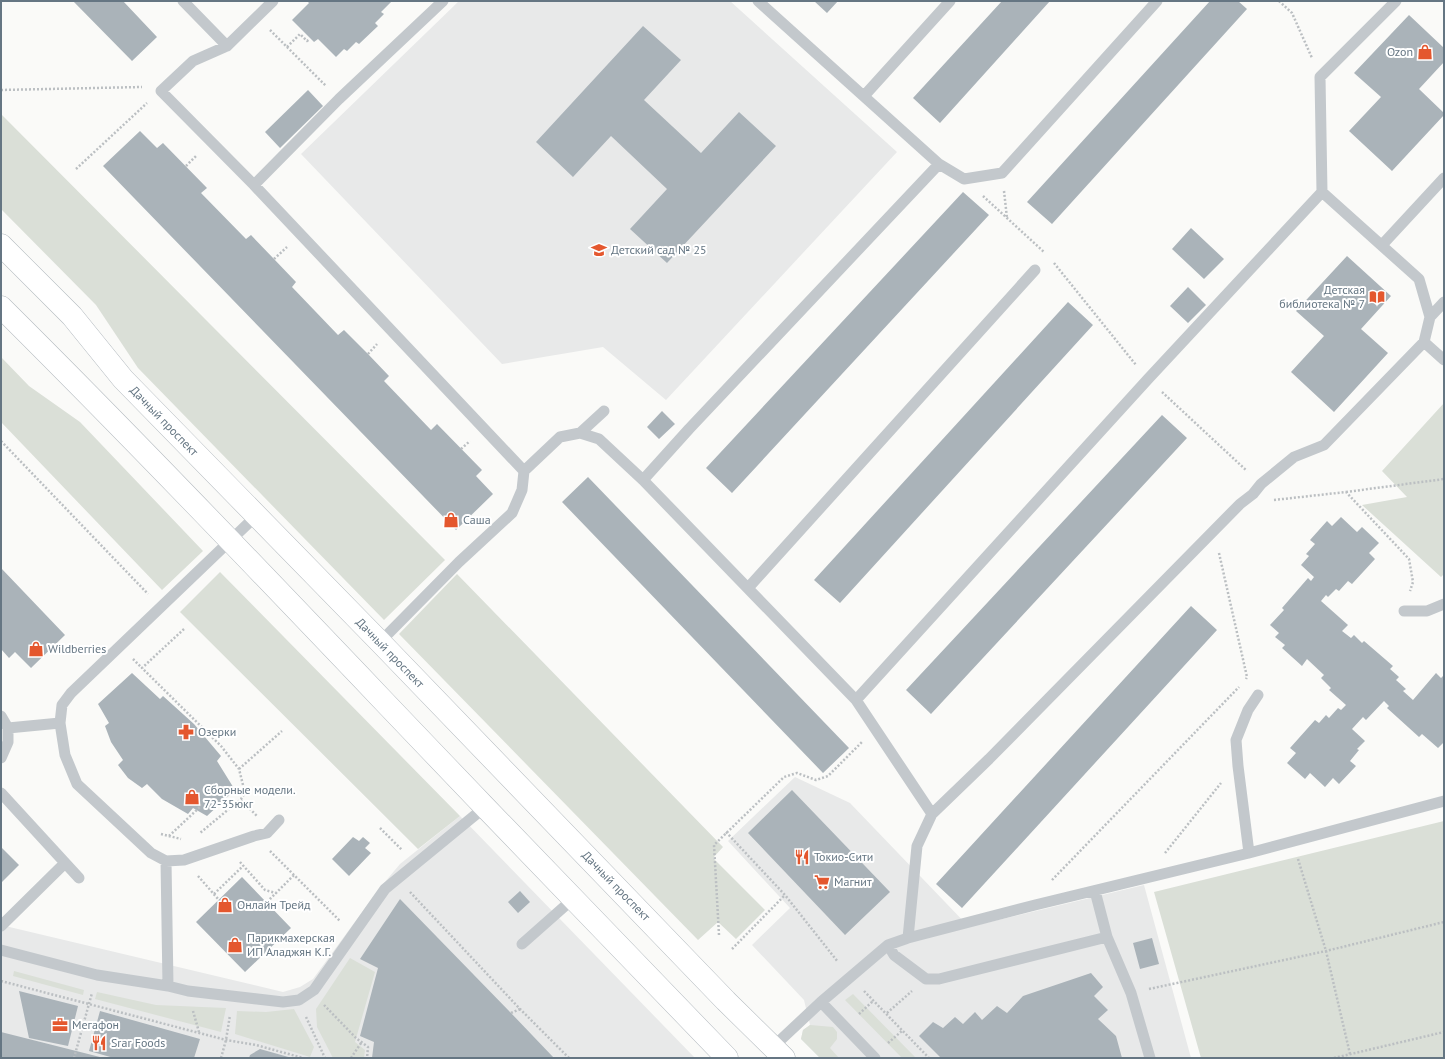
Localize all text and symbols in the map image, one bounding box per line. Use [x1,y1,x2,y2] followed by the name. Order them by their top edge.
[1416,43,1434,61] shop icon: Ozon
[1387,44,1413,59] place label: Ozon
[590,241,608,259] school or university icon: Детский сад № 25
[611,242,707,257] place label: Детский сад № 25
[1279,282,1365,311] place label: Детская библиотека № 7
[1368,288,1386,306] library icon: Детская библиотека № 7
[127,382,202,459] street label: Дачный проспект
[442,511,460,529] shop icon: Саша
[463,512,491,527] place label: Саша
[353,614,428,691] street label: Дачный проспект
[27,640,45,658] shop icon: Wildberries
[48,641,106,656] place label: Wildberries
[177,723,195,741] pharmacy icon: Озерки
[198,724,236,739] place label: Озерки
[204,782,296,811] place label: Сборные модели. 72-35юкг
[183,788,201,806] shop icon: Сборные модели. 72-35юкг
[579,847,654,924] street label: Дачный проспект
[793,848,811,866] restaurant icon: Токио-Сити
[814,849,873,864] place label: Токио-Сити
[813,873,831,891] supermarket icon: Магнит
[834,874,872,889] place label: Магнит
[216,896,234,914] shop icon: Онлайн Трейд
[237,897,311,912] place label: Онлайн Трейд
[247,930,335,959] place label: Парикмахерская ИП Аладжян К.Г.
[226,936,244,954] shop icon: Парикмахерская ИП Аладжян К.Г.
[51,1016,69,1034] office icon: Мегафон
[72,1017,119,1032] place label: Мегафон
[90,1034,108,1052] restaurant icon: Srar Foods
[111,1035,165,1050] place label: Srar Foods

